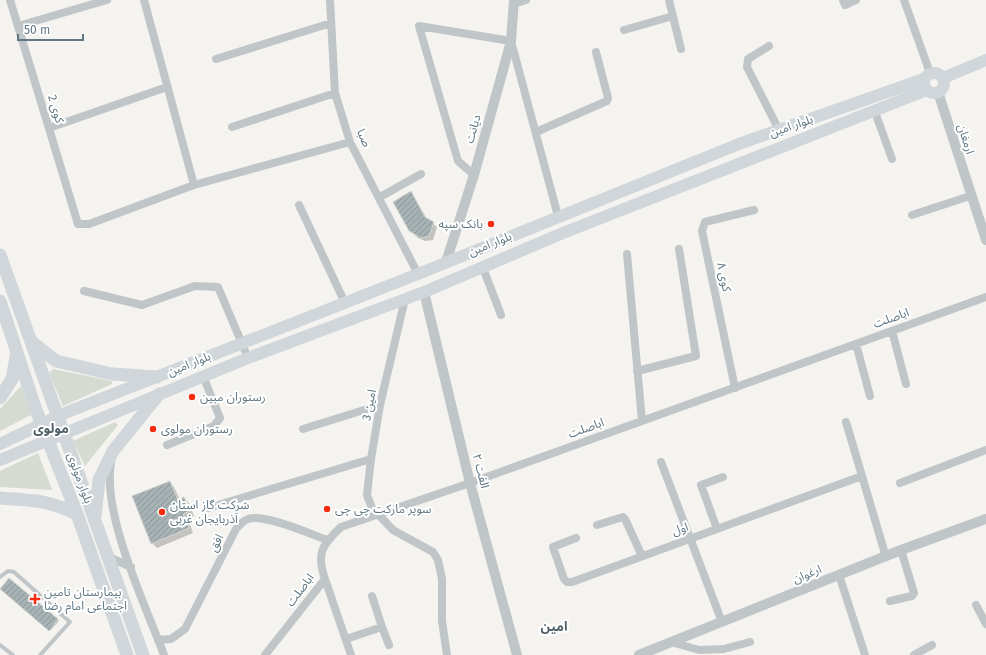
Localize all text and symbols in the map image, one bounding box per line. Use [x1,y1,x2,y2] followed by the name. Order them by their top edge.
[18,16,83,42] scale bar
[24,23,50,37] text: 50 m
[45,93,67,126] street label: کوی 2
[767,112,815,140] street label: بلوار امین
[462,113,484,145] street label: دیانت
[955,122,977,156] street label: ارمغان
[354,127,374,149] street label: صبا
[438,217,483,232] place label: بانک سپه
[486,219,496,229] marker: بانک سپه
[466,229,514,259] street label: بلوار امین
[714,261,734,294] street label: کوی ۸
[871,305,911,331] street label: اباصلت
[165,349,213,379] street label: بلوار امین
[359,388,379,422] street label: امین 3
[200,390,266,404] place label: رستوران مبین
[187,392,197,402] marker: رستوران مبین
[566,415,606,441] street label: اباصلت
[33,421,69,436] district label: مولوی
[161,422,233,436] place label: رستوران مولوی
[148,424,158,434] marker: رستوران مولوی
[64,451,96,505] street label: بلوار مولوی
[470,452,492,490] street label: الفت ۲
[170,498,249,526] place label: شرکت گاز استان آذربایجان غربی
[335,502,432,517] place label: سوپر مارکت چی چی
[322,504,332,514] marker: سوپر مارکت چی چی
[157,507,167,517] marker: شرکت گاز استان آذربایجان غربی
[670,520,690,538] street label: اول
[206,532,227,555] street label: افق
[791,562,824,586] street label: ارغوان
[283,571,317,609] street label: اباصلت
[44,585,127,615] place label: بیمارستان تامین اجتماعی امام رضا
[29,593,41,605] marker: بیمارستان تامین اجتماعی امام رضا
[541,619,567,634] district label: امین

